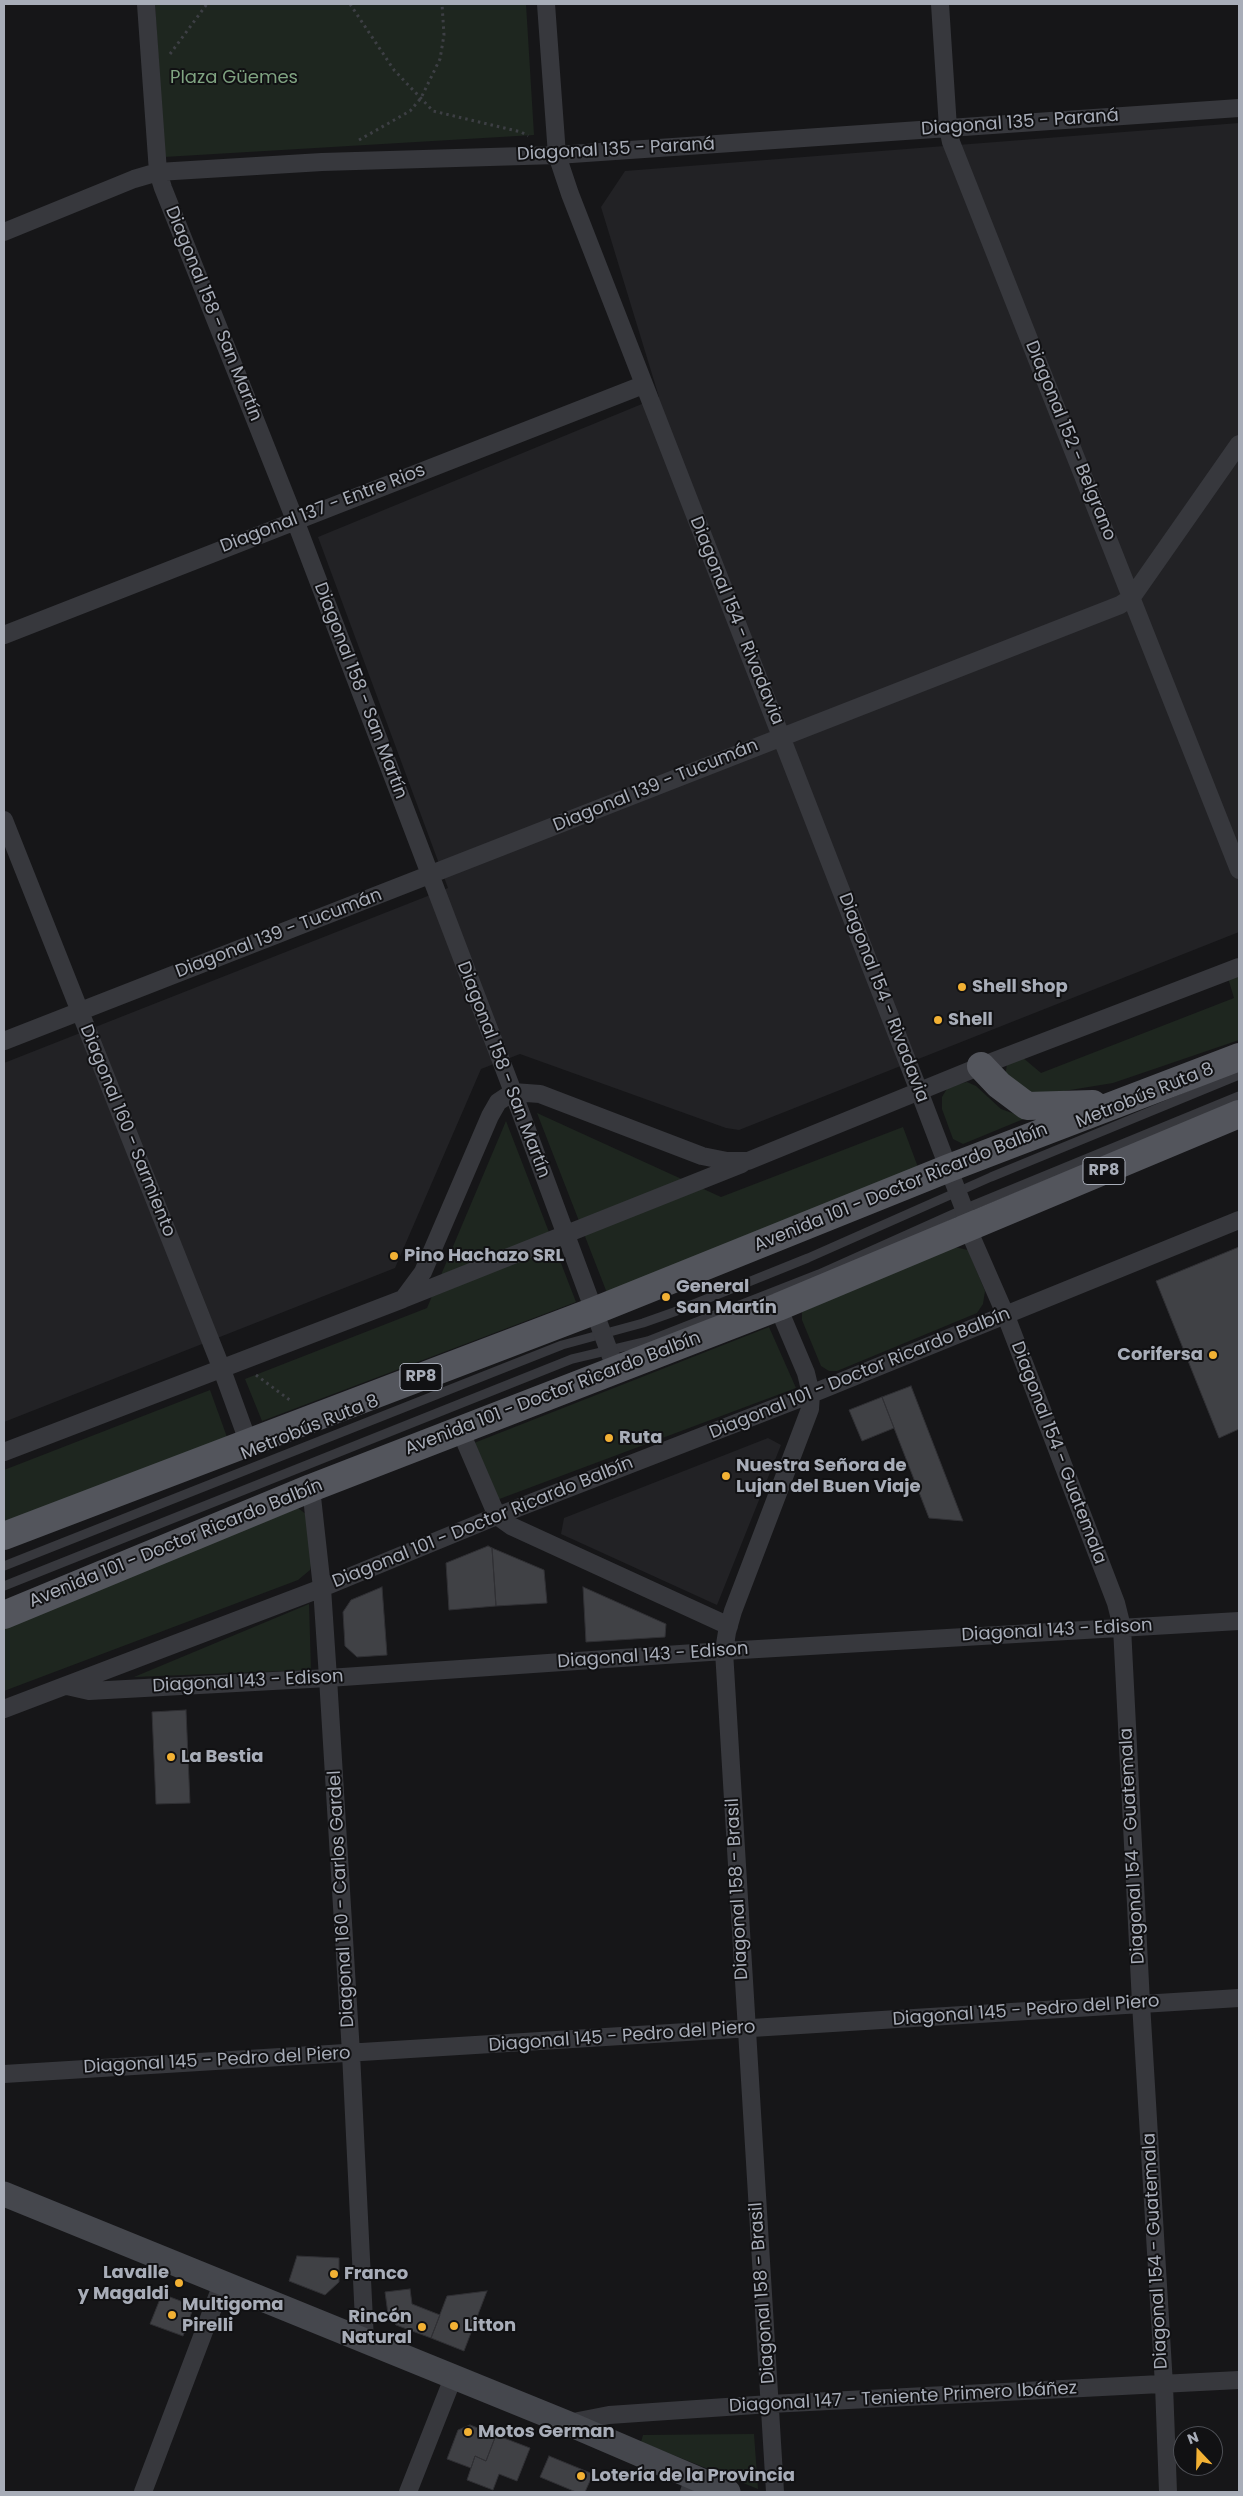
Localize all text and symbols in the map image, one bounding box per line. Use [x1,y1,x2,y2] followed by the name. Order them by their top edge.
[170,67,298,89] park label: Plaza Güemes
[920,105,1120,141] street label: Diagonal 135 - Paraná
[516,134,716,166] street label: Diagonal 135 - Paraná
[160,203,266,425] street label: Diagonal 158 - San Martín
[1020,338,1120,544] street label: Diagonal 152 - Belgrano
[217,460,429,558] street label: Diagonal 137 - Entre Rios
[684,514,788,728] street label: Diagonal 154 - Rivadavia
[309,580,411,802] street label: Diagonal 158 - San Martín
[550,735,762,837] street label: Diagonal 139 - Tucumán
[173,885,385,983] street label: Diagonal 139 - Tucumán
[833,890,933,1106] street label: Diagonal 154 - Rivadavia
[452,959,554,1181] street label: Diagonal 158 - San Martín
[972,976,1068,998] place label: Shell Shop
[956,981,968,993] marker: Shell Shop
[948,1009,993,1031] place label: Shell
[932,1014,944,1026] marker: Shell
[74,1022,180,1240] street label: Diagonal 160 - Sarmiento
[1073,1059,1217,1133] street label: Metrobús Ruta 8
[751,1119,1051,1257] street label: Avenida 101 - Doctor Ricardo Balbín
[1083,1158,1125,1184] road number: RP8
[404,1245,564,1267] place label: Pino Hachazo SRL
[388,1250,400,1262] marker: Pino Hachazo SRL
[676,1276,777,1318] place label: General San Martín
[660,1291,672,1303] marker: General San Martín
[706,1304,1014,1444] street label: Diagonal 101 - Doctor Ricardo Balbín
[402,1327,704,1461] street label: Avenida 101 - Doctor Ricardo Balbín
[1006,1339,1110,1567] street label: Diagonal 154 - Guatemala
[1117,1344,1203,1366] place label: Corifersa
[1207,1349,1219,1361] marker: Corifersa
[400,1364,442,1390] road number: RP8
[238,1391,382,1465] street label: Metrobús Ruta 8
[619,1427,662,1449] place label: Ruta
[603,1432,615,1444] marker: Ruta
[329,1453,637,1593] street label: Diagonal 101 - Doctor Ricardo Balbín
[736,1455,921,1498] place label: Nuestra Señora de Lujan del Buen Viaje
[720,1470,732,1482] marker: Nuestra Señora de Lujan del Buen Viaje
[26,1475,326,1613] street label: Avenida 101 - Doctor Ricardo Balbín
[961,1615,1153,1647] street label: Diagonal 143 - Edison
[557,1639,749,1673] street label: Diagonal 143 - Edison
[152,1666,344,1698] street label: Diagonal 143 - Edison
[1116,1727,1150,1965] street label: Diagonal 154 - Guatemala
[181,1746,263,1768] place label: La Bestia
[165,1751,177,1763] marker: La Bestia
[324,1770,360,2028] street label: Diagonal 160 - Carlos Gardel
[722,1798,754,1980] street label: Diagonal 158 - Brasil
[892,1991,1160,2031] street label: Diagonal 145 - Pedro del Piero
[488,2017,756,2057] street label: Diagonal 145 - Pedro del Piero
[83,2043,351,2079] street label: Diagonal 145 - Pedro del Piero
[1139,2132,1173,2370] street label: Diagonal 154 - Guatemala
[746,2201,780,2385] street label: Diagonal 158 - Brasil
[78,2262,169,2304] place label: Lavalle y Magaldi
[344,2263,408,2285] place label: Franco
[328,2268,340,2280] marker: Franco
[173,2277,185,2289] marker: Lavalle y Magaldi
[182,2294,284,2336] place label: Multigoma Pirelli
[342,2306,412,2348] place label: Rincón Natural
[166,2309,178,2321] marker: Multigoma Pirelli
[464,2315,516,2337] place label: Litton
[448,2320,460,2332] marker: Litton
[416,2321,428,2333] marker: Rincón Natural
[728,2378,1078,2418] street label: Diagonal 147 - Teniente Primero Ibáñez
[478,2421,615,2443] place label: Motos German
[462,2426,474,2438] marker: Motos German
[1173,2426,1223,2476] north arrow
[1184,2427,1201,2449] text: N
[591,2465,795,2487] place label: Lotería de la Provincia
[575,2470,587,2482] marker: Lotería de la Provincia

